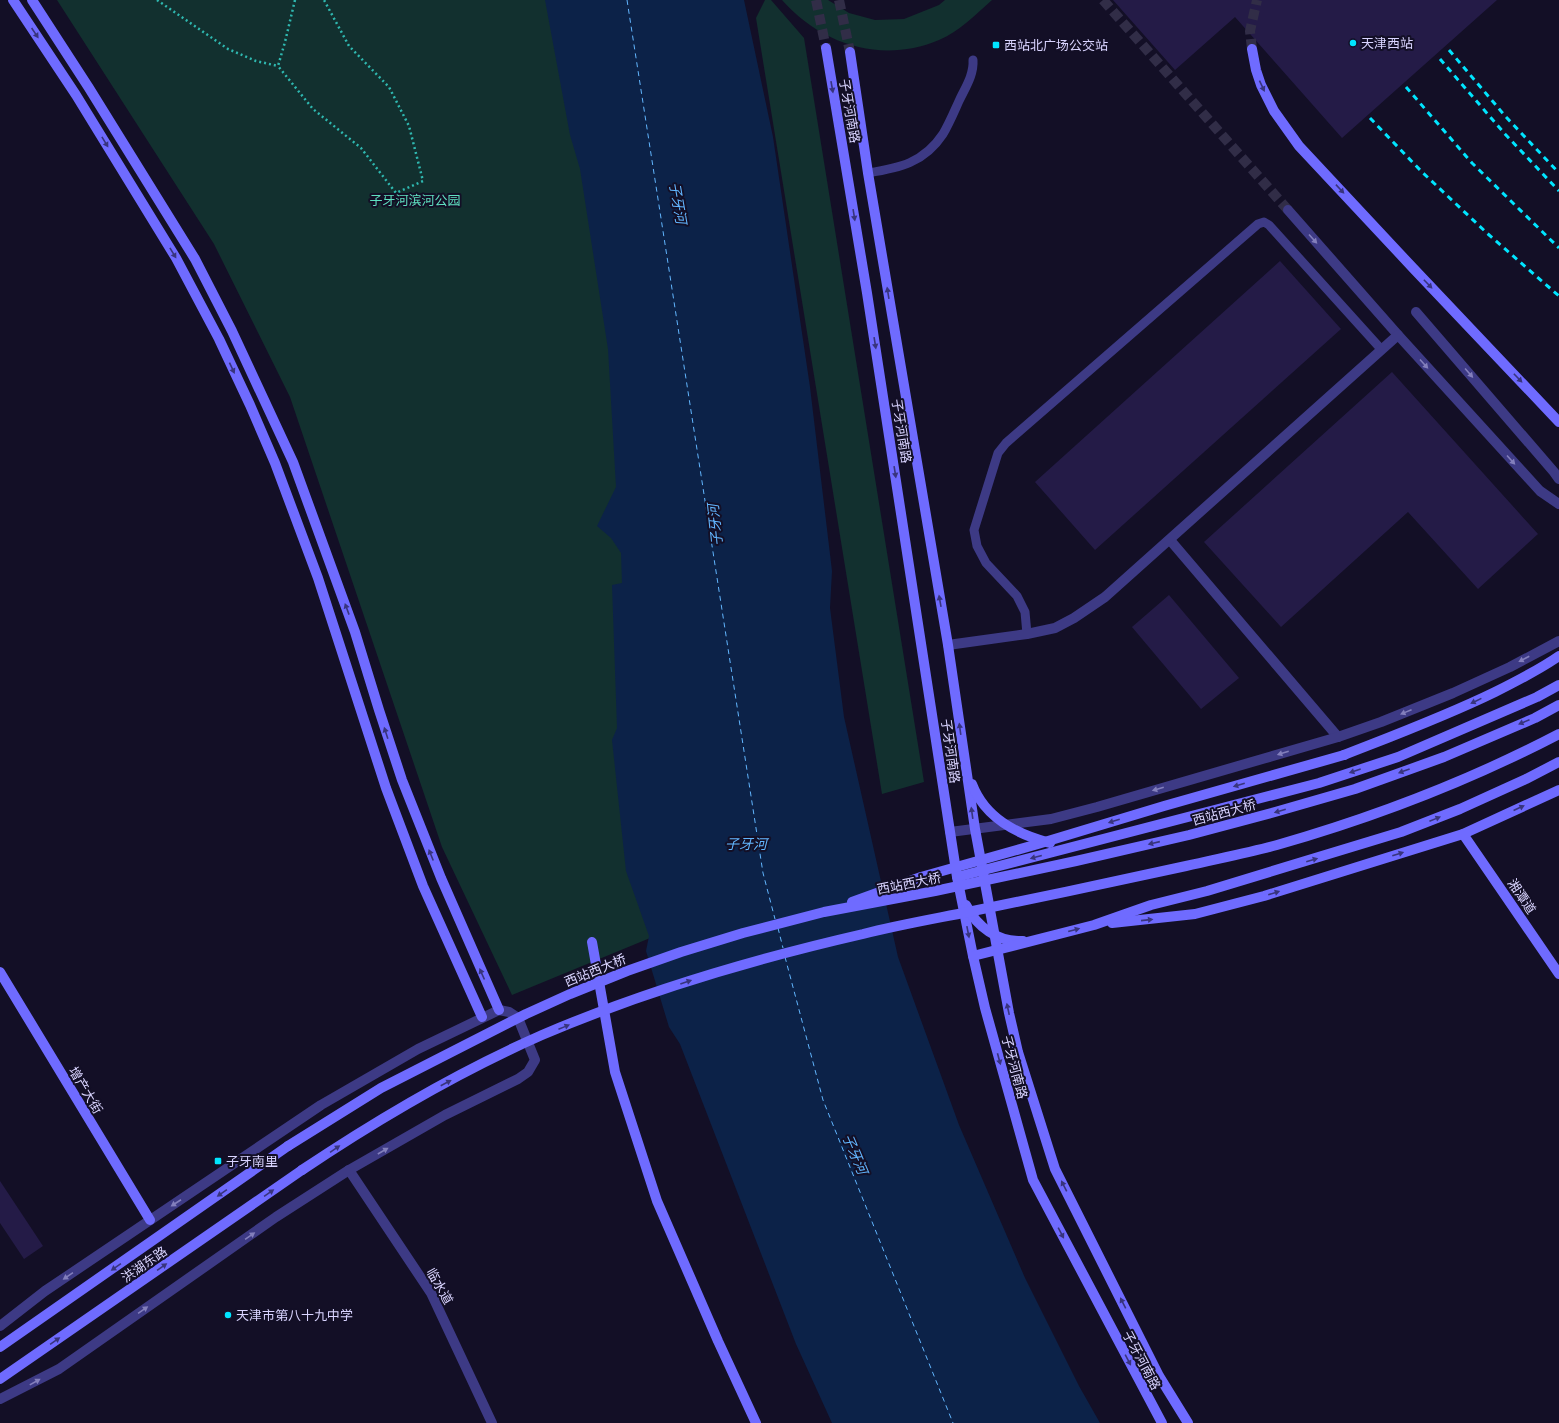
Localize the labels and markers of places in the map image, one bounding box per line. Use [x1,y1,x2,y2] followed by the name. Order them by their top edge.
[1361,36,1413,51] place label: 天津西站
[1004,38,1108,53] place label: 西站北广场公交站
[1348,38,1358,48] marker: 天津西站
[991,40,1001,50] marker: 西站北广场公交站
[226,1154,278,1169] place label: 子牙南里
[213,1156,223,1166] marker: 子牙南里
[236,1308,353,1323] place label: 天津市第八十九中学
[223,1310,233,1320] marker: 天津市第八十九中学

